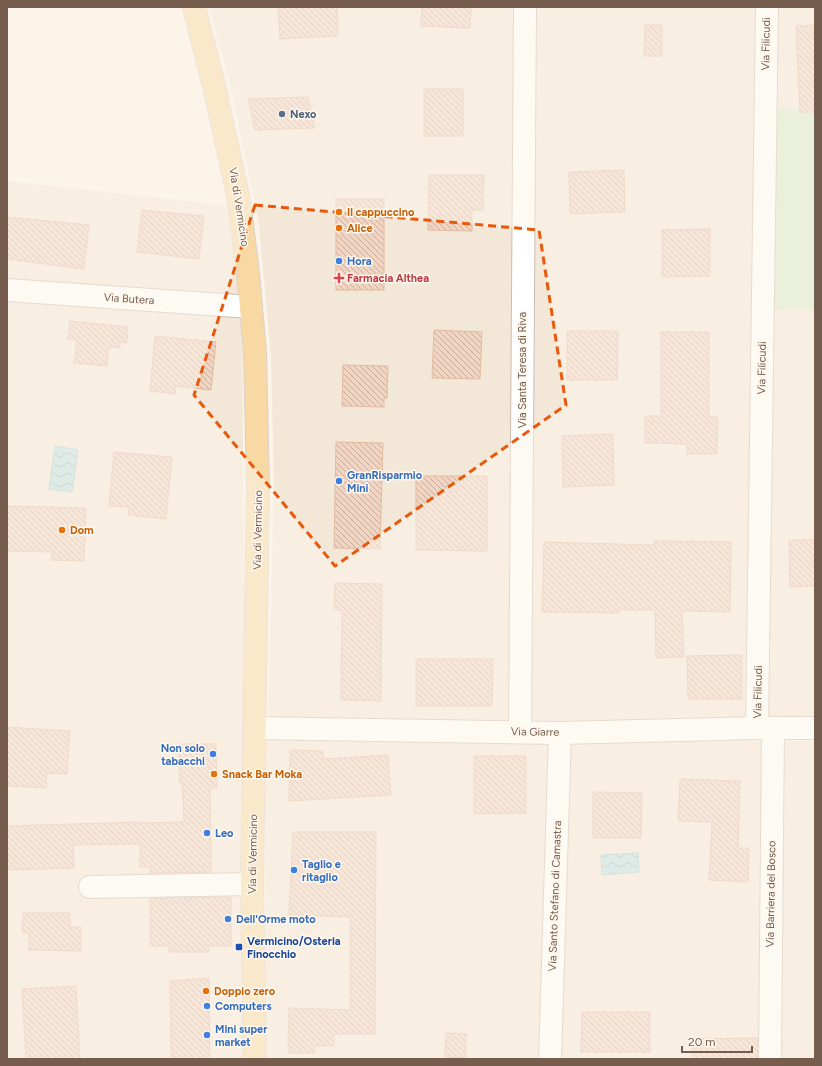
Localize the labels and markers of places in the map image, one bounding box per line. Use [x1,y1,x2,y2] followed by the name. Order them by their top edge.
[290,108,317,121] place label: Nexo
[277,109,287,119] marker: Nexo
[347,206,415,219] place label: Il cappuccino
[334,207,344,217] marker: Il cappuccino
[347,222,373,235] place label: Alice
[334,223,344,233] marker: Alice
[347,255,372,268] place label: Hora
[334,256,344,266] marker: Hora
[347,272,429,285] place label: Farmacia Althea
[334,273,344,283] marker: Farmacia Althea
[347,469,423,495] place label: GranRisparmio Mini
[334,476,344,486] marker: GranRisparmio Mini
[70,524,94,537] place label: Dom
[57,525,67,535] marker: Dom
[161,742,206,768] place label: Non solo tabacchi
[208,749,218,759] marker: Non solo tabacchi
[222,768,302,781] place label: Snack Bar Moka
[209,769,219,779] marker: Snack Bar Moka
[215,827,234,840] place label: Leo
[202,828,212,838] marker: Leo
[302,858,341,884] place label: Taglio e ritaglio
[289,865,299,875] marker: Taglio e ritaglio
[236,913,316,926] place label: Dell'Orme moto
[223,914,233,924] marker: Dell'Orme moto
[247,935,341,961] place label: Vermicino/Osteria Finocchio
[234,942,244,952] marker: Vermicino/Osteria Finocchio
[214,985,276,998] place label: Doppio zero
[201,986,211,996] marker: Doppio zero
[215,1000,272,1013] place label: Computers
[202,1001,212,1011] marker: Computers
[215,1023,268,1049] place label: Mini super market
[202,1030,212,1040] marker: Mini super market

